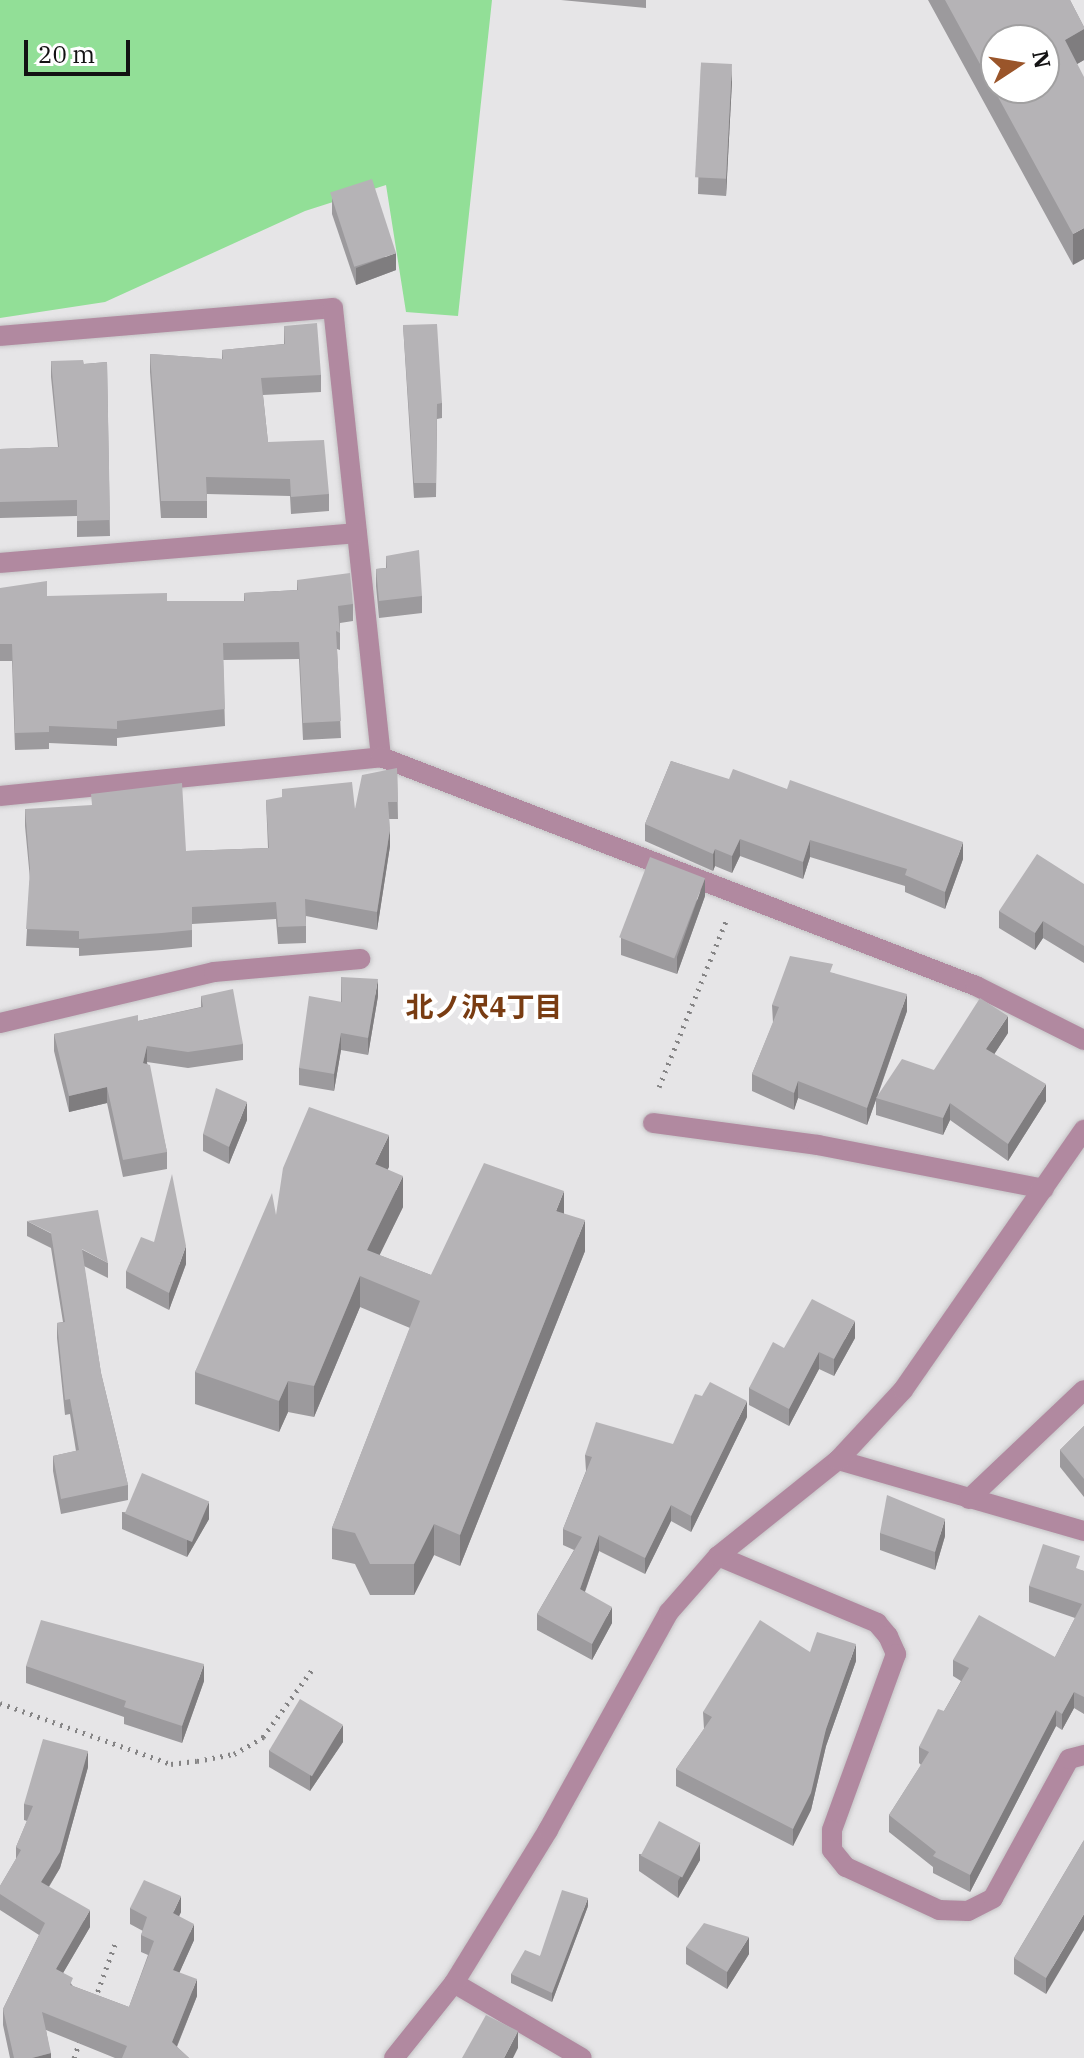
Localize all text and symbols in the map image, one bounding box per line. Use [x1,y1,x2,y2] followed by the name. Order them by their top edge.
[28,24,134,74] scale bar
[980,24,1060,104] north arrow
[38,38,95,70] text: 20 m
[1026,48,1058,71] text: N
[406,990,562,1024] district label: 北ノ沢4丁目

